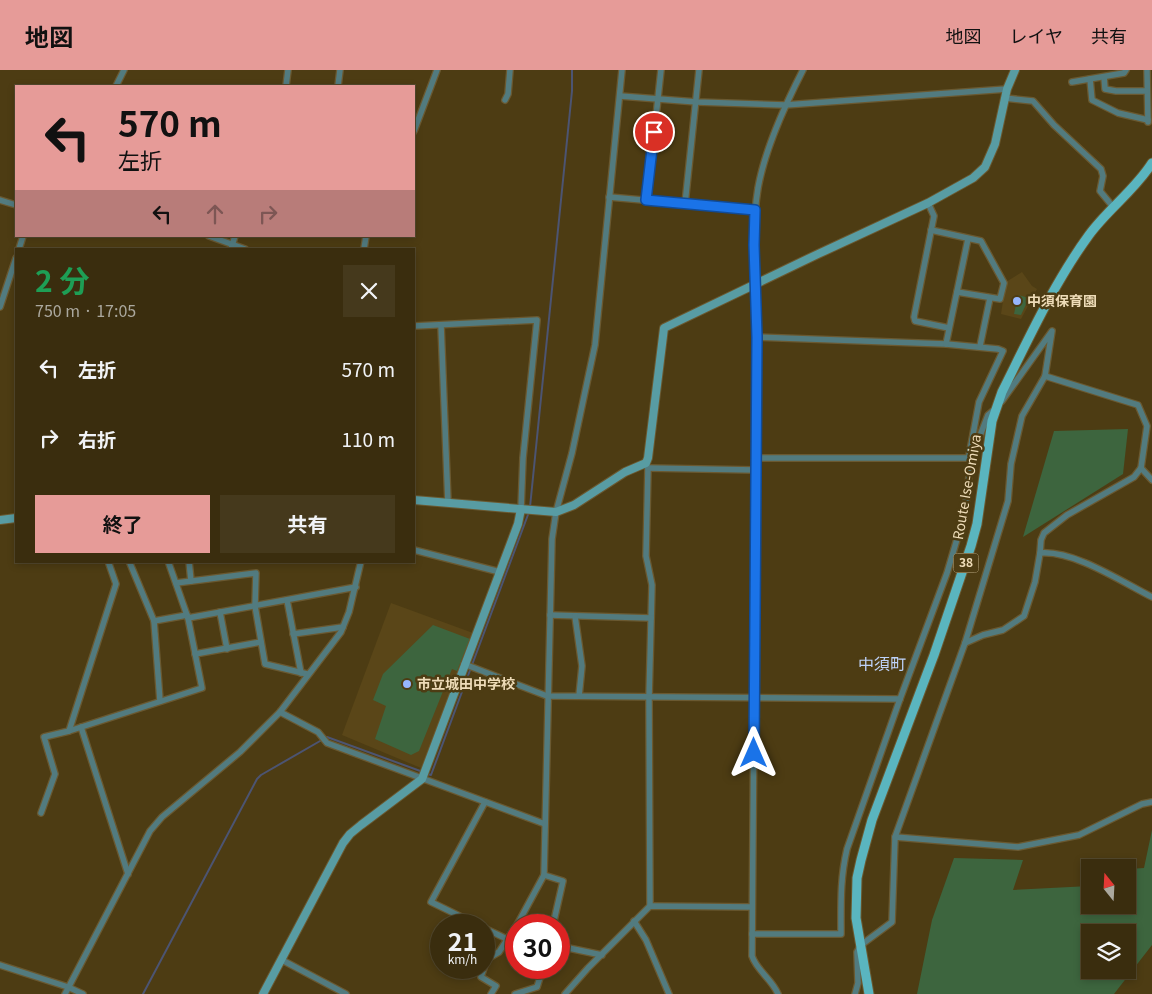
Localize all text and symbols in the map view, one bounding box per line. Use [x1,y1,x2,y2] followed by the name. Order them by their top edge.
[25,18,73,53] text: 地図
[946,22,982,48] text: 地図
[1010,22,1063,48] text: レイヤ
[1091,22,1127,48] text: 共有
[118,96,222,147] text: 570 m
[35,105,100,170] icon: left
[633,111,675,153] pin
[640,118,668,146] icon: arrive
[118,143,162,175] text: 左折
[148,200,176,228] icon: left
[201,200,229,228] icon: ahead
[254,200,282,228] icon: right
[35,257,90,301] text: 2 分
[343,265,395,317] button: close
[1027,290,1097,310] place label: 中須保育園
[1011,295,1023,307] marker: 中須保育園
[35,298,136,322] text: 750 m · 17:05
[35,354,63,382] icon: left
[78,355,116,382] text: 左折
[342,355,395,382] text: 570 m
[35,424,63,452] icon: right
[78,425,116,452] text: 右折
[342,425,395,452] text: 110 m
[947,432,985,541] street label: Route Ise-Omiya
[35,495,210,553] button: 終了
[220,495,395,553] button: 共有
[954,553,978,572] road number: 38
[858,651,906,675] district label: 中須町
[417,673,515,693] place label: 市立城田中学校
[401,678,413,690] marker: 市立城田中学校
[727,726,779,778] position arrow
[1081,859,1136,914] north arrow
[1081,859,1136,979] map controls
[505,914,570,979] speed limit sign: 30
[448,922,477,958] text: 21
[1081,924,1136,979] button: layers
[448,950,477,967] text: km/h

